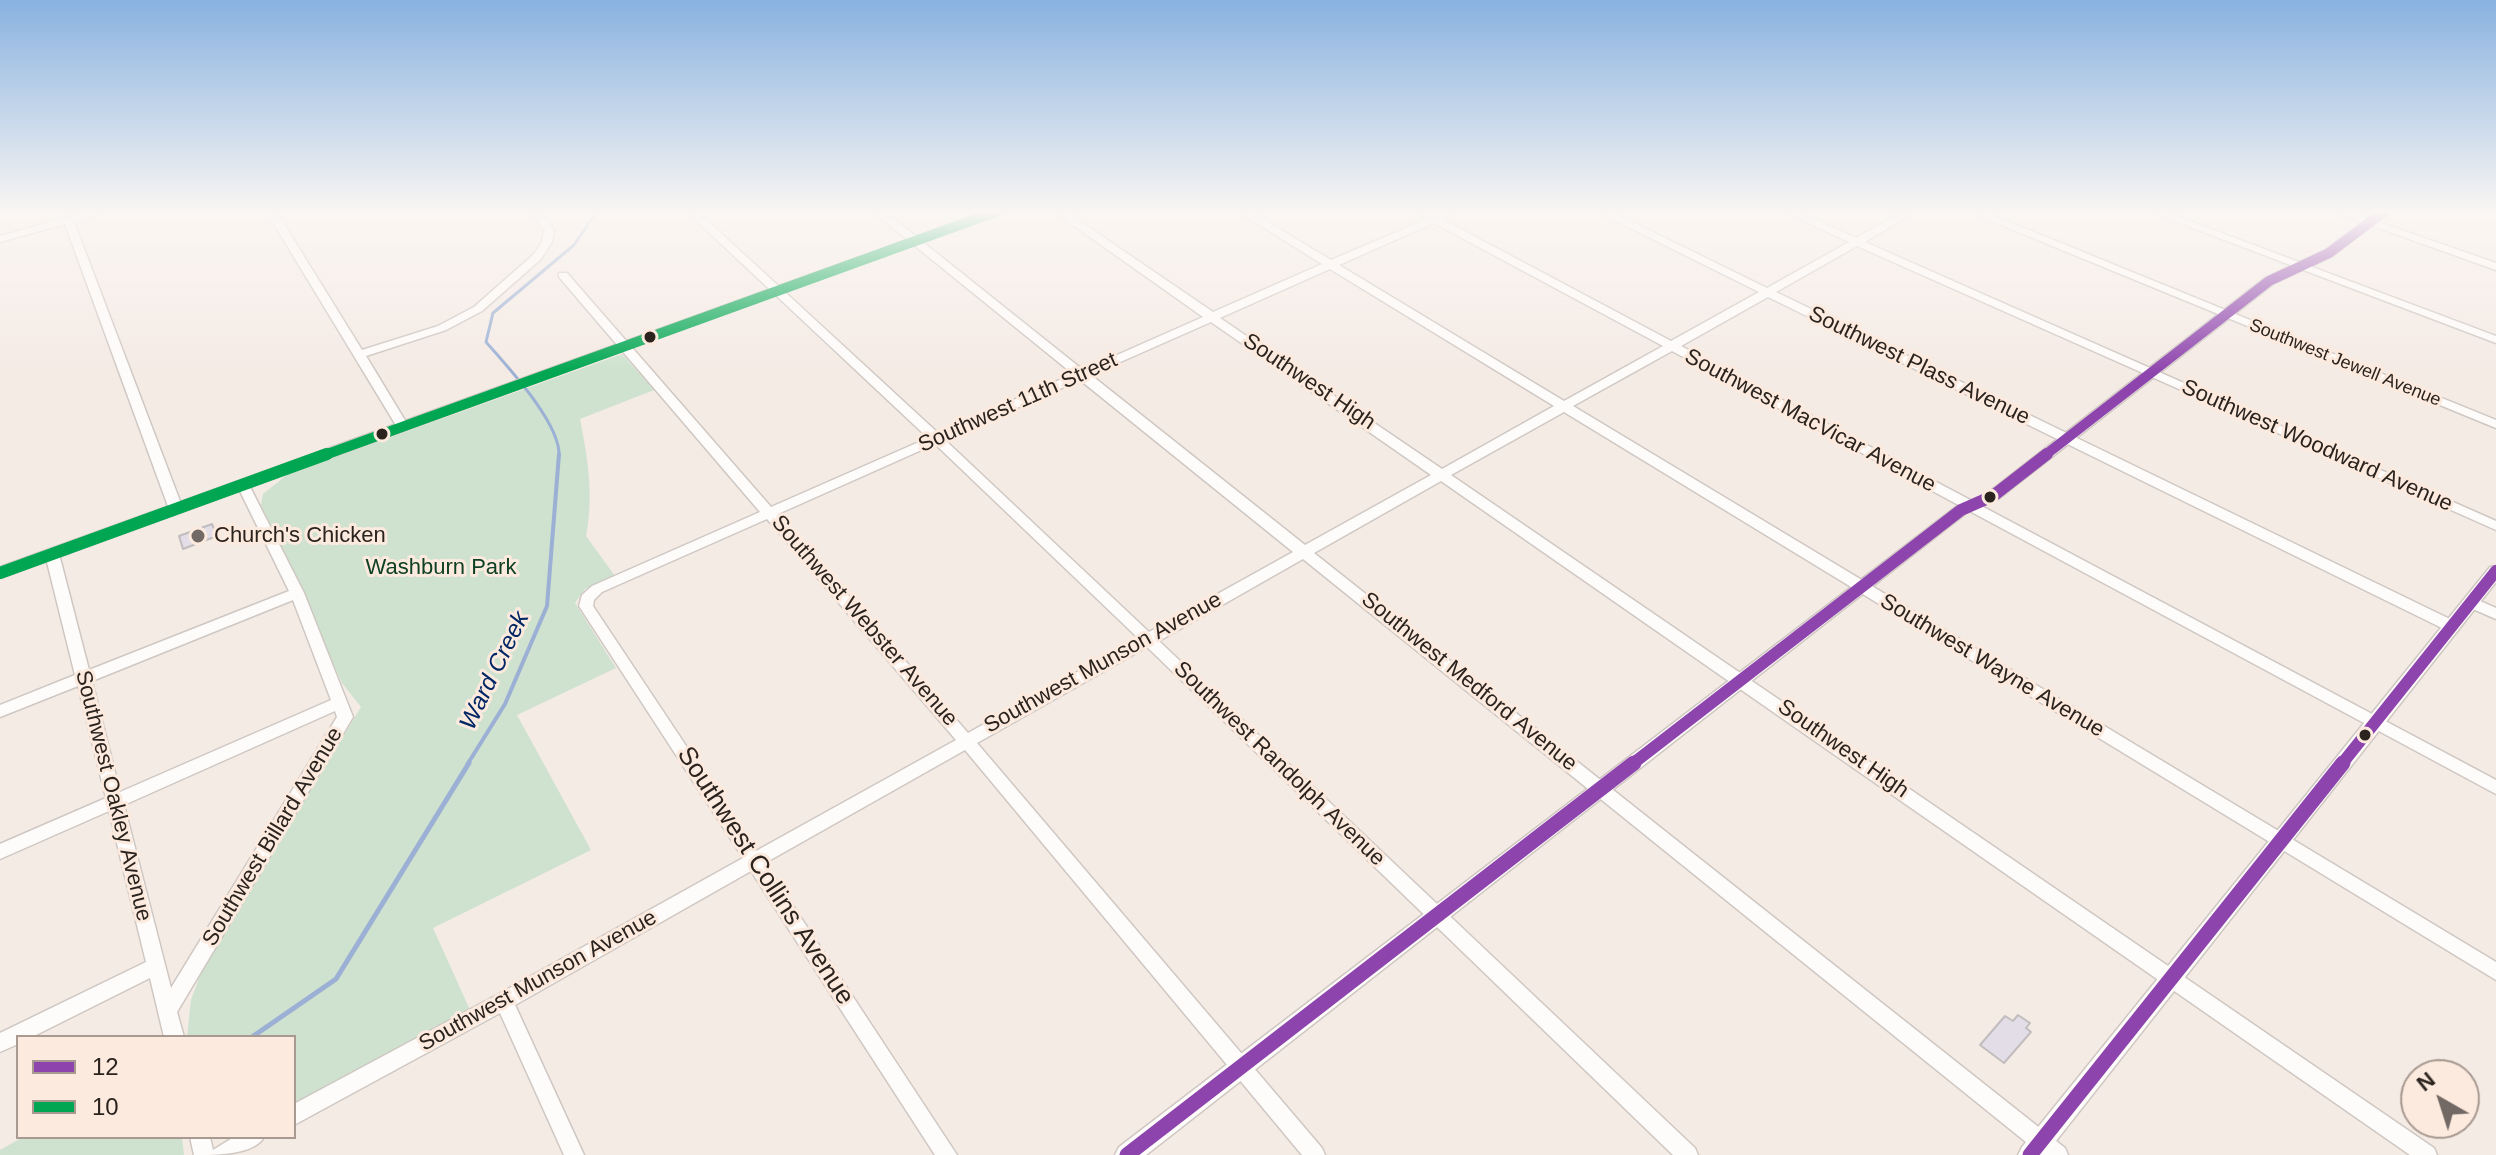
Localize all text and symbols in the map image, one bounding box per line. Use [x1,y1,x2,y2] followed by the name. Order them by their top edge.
[1804,301,2034,431] street label: Southwest Plass Avenue
[2246,315,2444,411] street label: Southwest Jewell Avenue
[1238,328,1380,436] street label: Southwest High
[642,329,658,345] unlabelled marker
[1680,344,1940,498] street label: Southwest MacVicar Avenue
[915,347,1121,459] street label: Southwest 11th Street
[2177,374,2457,518] street label: Southwest Woodward Avenue
[374,426,390,442] unlabelled marker
[1982,489,1998,505] unlabelled marker
[765,510,963,732] street label: Southwest Webster Avenue
[214,523,386,549] place label: Church's Chicken
[189,527,207,545] marker: Church's Chicken
[366,555,516,581] park label: Washburn Park
[980,587,1226,739] street label: Southwest Munson Avenue
[1356,587,1582,777] street label: Southwest Medford Avenue
[1875,589,2109,743] street label: Southwest Wayne Avenue
[454,607,536,735] water label: Ward Creek
[1168,656,1390,872] street label: Southwest Randolph Avenue
[69,668,157,924] street label: Southwest Oakley Avenue
[1772,694,1914,804] street label: Southwest High
[197,723,349,951] street label: Southwest Billard Avenue
[2357,727,2373,743] unlabelled marker
[670,741,860,1011] street label: Southwest Collins Avenue
[415,905,661,1057] street label: Southwest Munson Avenue
[16,1035,296,1139] legend
[92,1053,119,1080] text: 12
[2400,1059,2480,1139] north arrow
[2412,1067,2440,1096] text: N
[92,1093,119,1120] text: 10

